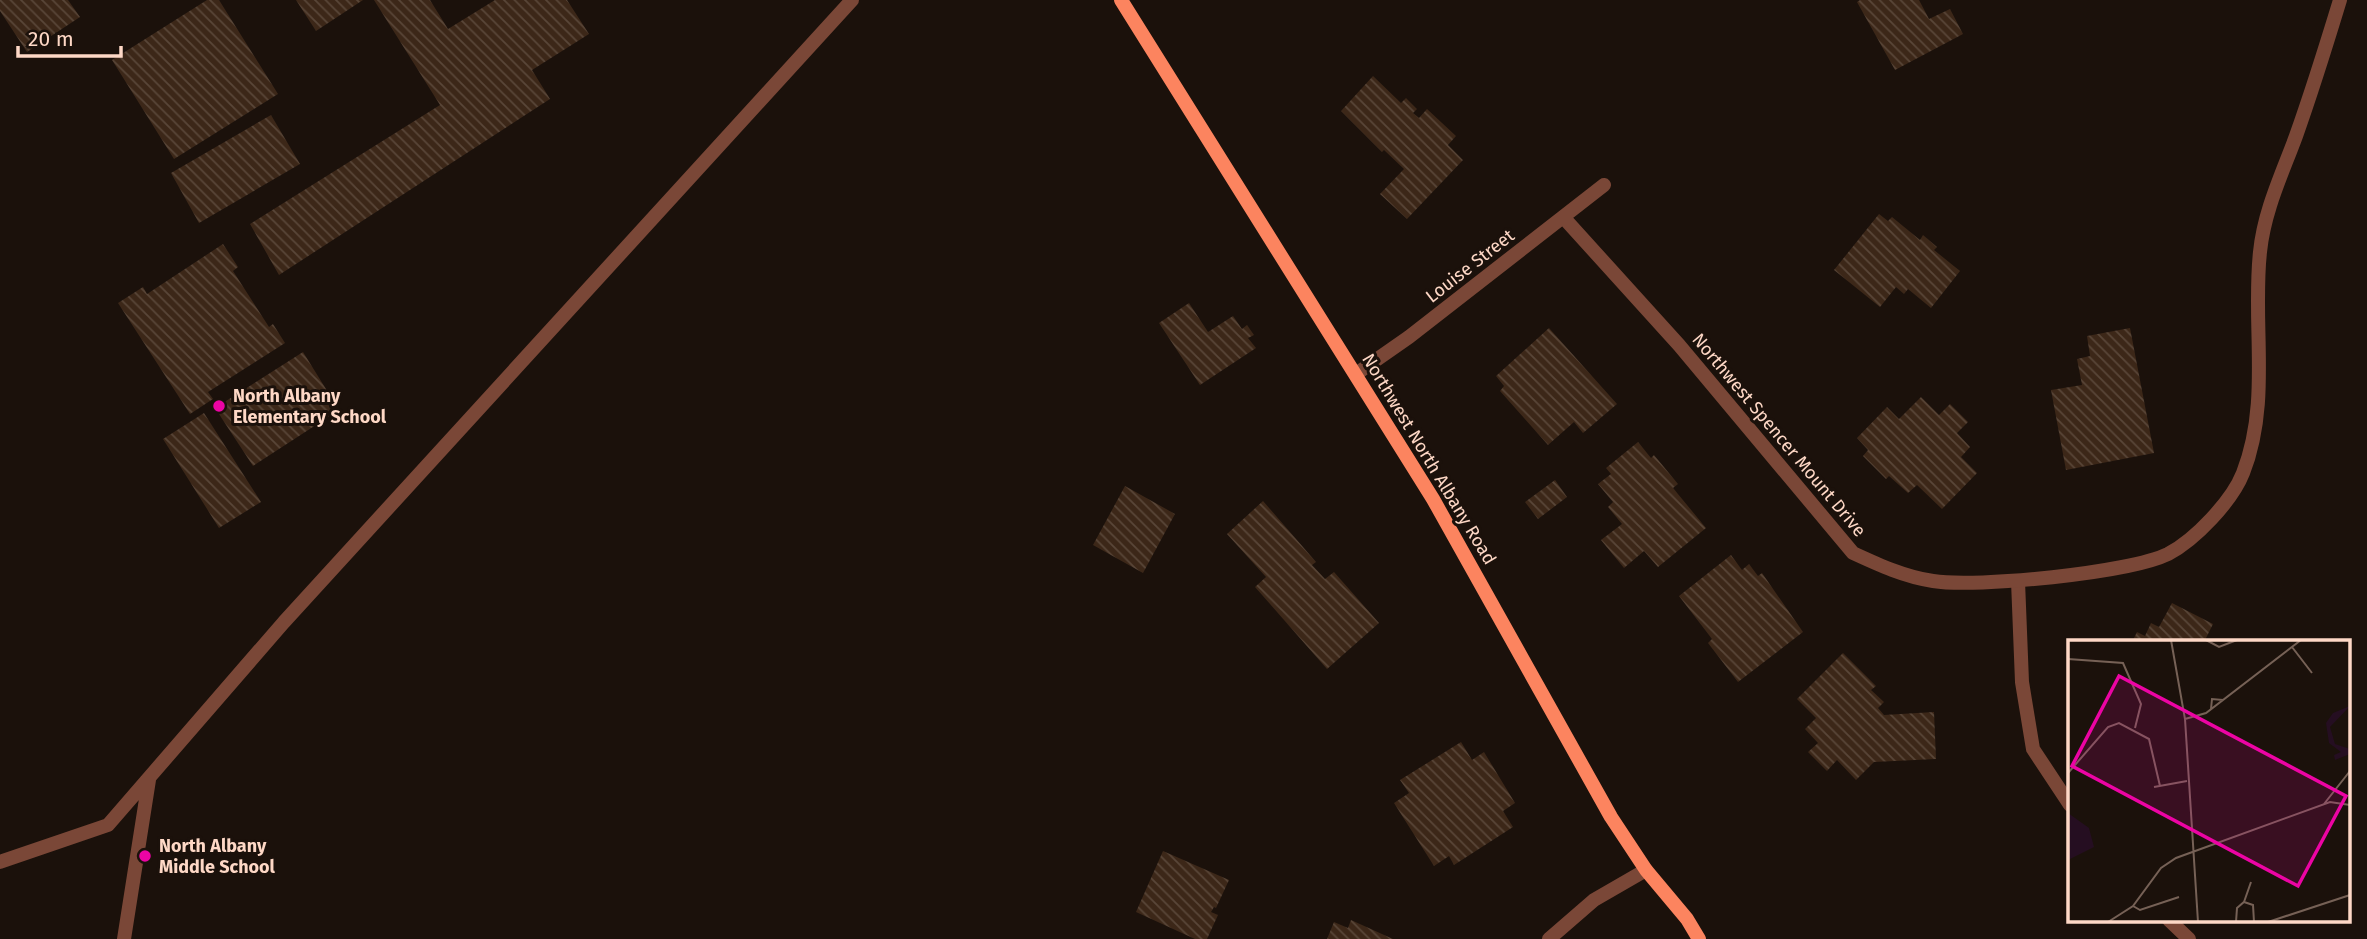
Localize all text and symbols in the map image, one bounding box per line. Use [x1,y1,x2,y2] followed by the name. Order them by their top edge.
[18,14,121,58] scale bar
[28,26,74,52] text: 20 m
[1421,224,1519,307] street label: Louise Street
[1687,329,1871,541] street label: Northwest Spencer Mount Drive
[1357,350,1501,568] street label: Northwest North Albany Road
[233,385,387,428] place label: North Albany Elementary School
[211,398,227,414] marker: North Albany Elementary School
[2068,640,2350,922] inset map
[159,835,276,878] place label: North Albany Middle School
[137,848,153,864] marker: North Albany Middle School

